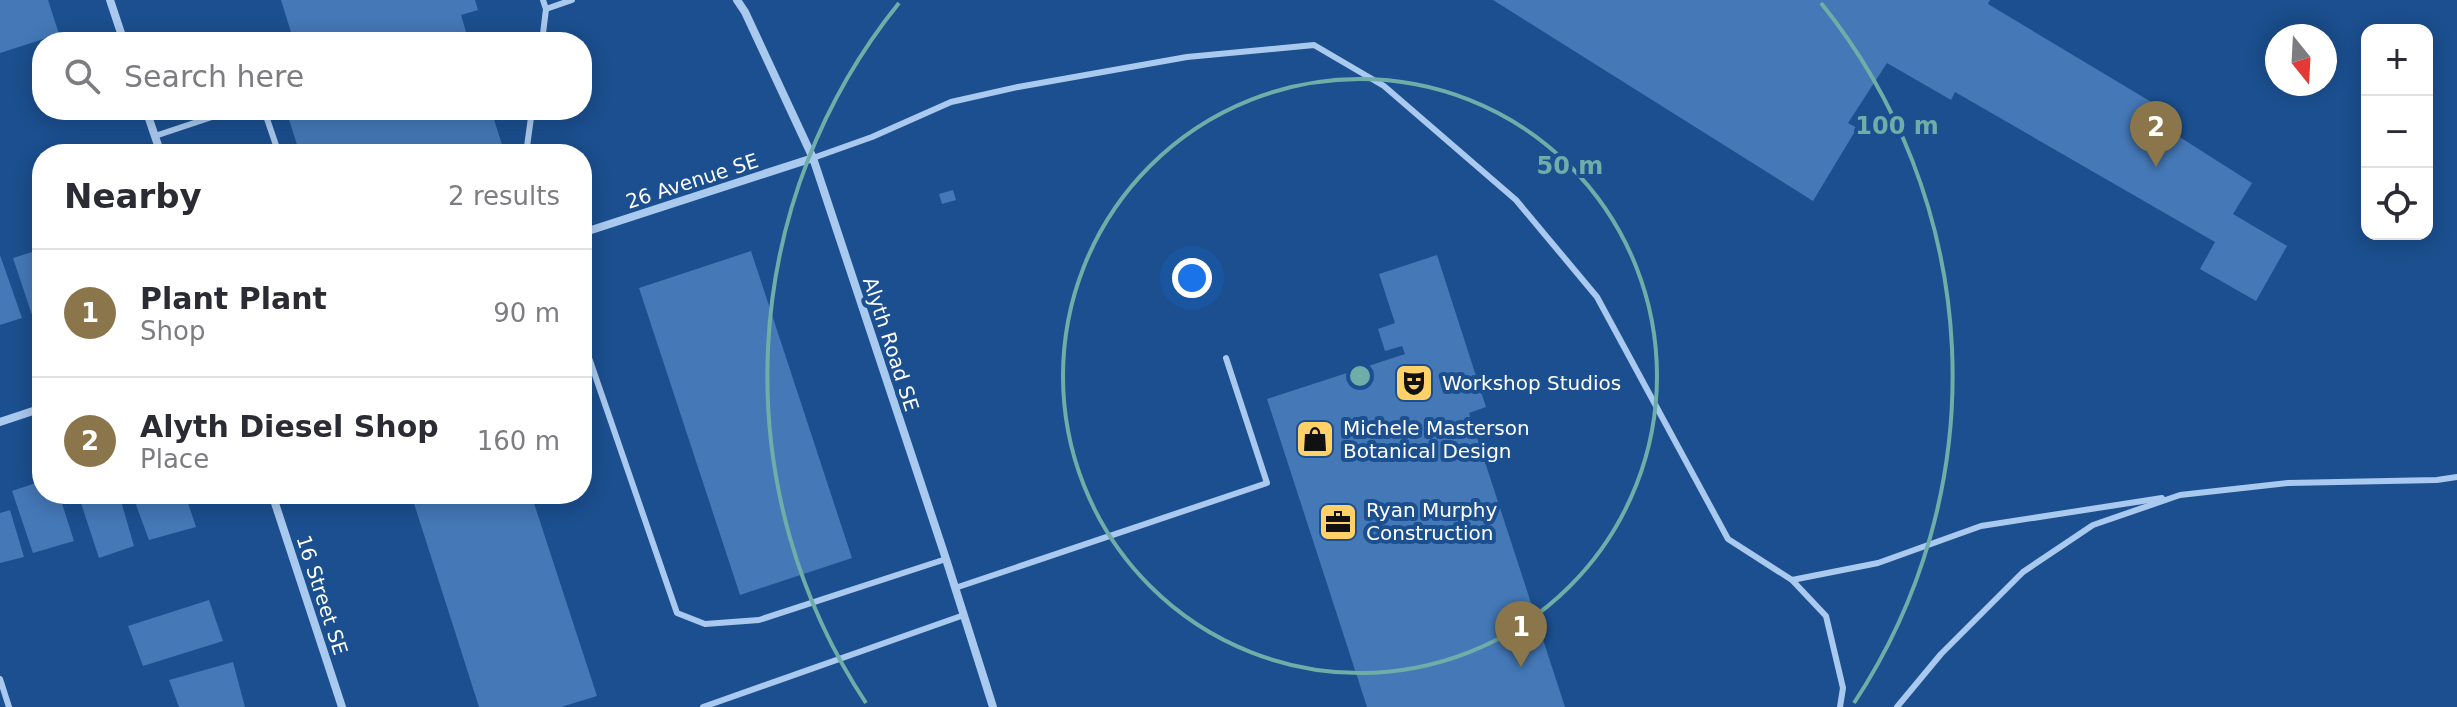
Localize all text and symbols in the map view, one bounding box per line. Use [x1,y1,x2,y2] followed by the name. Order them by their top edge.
[2265,24,2337,96] north arrow
[2361,24,2433,240] map controls
[2361,24,2433,96] button: +
[32,32,592,120] search box
[60,54,104,98] icon: search
[124,59,304,94] text: Search here
[2361,96,2433,168] button: −
[2130,101,2182,167] pin: 2
[1855,112,1939,140] text: 100 m
[623,148,761,214] street label: 26 Avenue SE
[1537,152,1603,180] text: 50 m
[2361,168,2433,240] button: locate
[64,176,202,216] text: Nearby
[448,181,560,211] text: 2 results
[1172,258,1212,298] your location
[858,274,924,414] street label: Alyth Road SE
[140,281,327,316] text: Plant Plant
[81,298,99,328] text: 1
[493,298,560,328] text: 90 m
[140,316,205,346] text: Shop
[1346,362,1374,390] centre of rings
[1393,362,1435,404] theatre icon: Workshop Studios
[1442,371,1621,395] place label: Workshop Studios
[140,409,439,444] text: Alyth Diesel Shop
[1343,416,1530,463] place label: Michele Masterson Botanical Design
[1294,418,1336,460] shop icon: Michele Masterson Botanical Design
[81,426,99,456] text: 2
[477,426,560,456] text: 160 m
[140,444,209,474] text: Place
[1366,498,1497,545] place label: Ryan Murphy Construction
[1317,501,1359,543] office icon: Ryan Murphy Construction
[291,532,353,658] street label: 16 Street SE
[1495,601,1547,667] pin: 1

